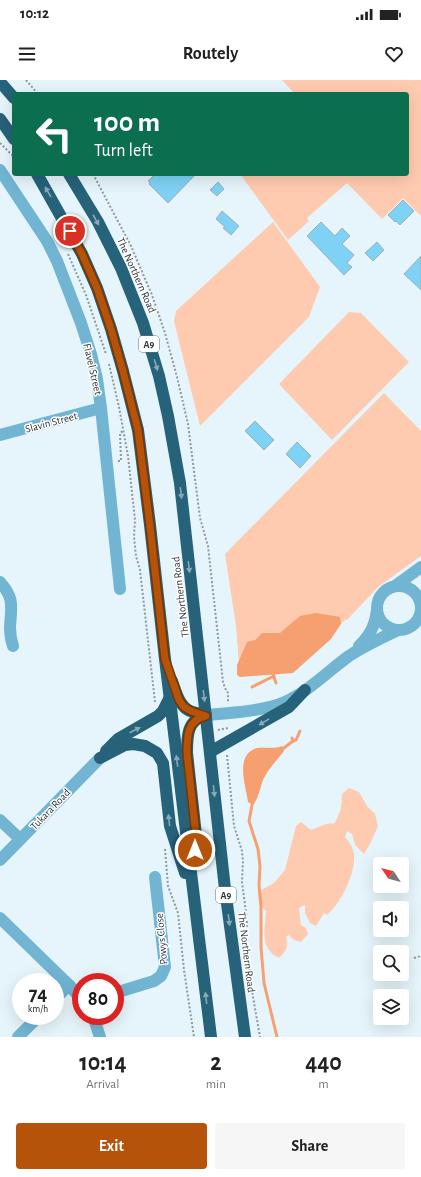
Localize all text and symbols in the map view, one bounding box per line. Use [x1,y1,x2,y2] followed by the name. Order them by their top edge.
[20,6,49,21] text: 10:12
[16,43,38,65] icon: menu
[383,43,405,65] icon: heart
[183,45,238,63] text: Routely
[28,108,80,160] icon: left
[94,109,160,137] text: 100 m
[94,142,153,160] text: Turn left
[45,186,52,198] one-way arrow
[53,214,87,248] pin
[93,214,100,225] one-way arrow
[59,220,81,242] icon: arrive
[115,236,158,315] street label: The Northern Road
[139,336,159,352] road number: A9
[81,342,104,396] street label: Flavel Street
[153,360,159,372] one-way arrow
[24,410,79,435] street label: Slavin Street
[178,487,184,499] one-way arrow
[170,556,191,638] street label: The Northern Road
[186,561,192,573] one-way arrow
[201,690,207,702] one-way arrow
[258,719,270,726] one-way arrow
[129,726,140,733] one-way arrow
[174,755,180,767] one-way arrow
[211,785,217,797] one-way arrow
[28,787,73,832] street label: Tukara Road
[166,813,172,826] one-way arrow
[174,829,216,871] position arrow
[373,857,409,893] north arrow
[373,857,409,1025] map controls
[216,887,236,903] road number: A9
[373,901,409,937] button: sound
[236,911,257,993] street label: The Northern Road
[154,913,169,965] street label: Powys Close
[226,914,232,926] one-way arrow
[373,945,409,981] button: search
[72,973,124,1025] speed limit sign: 80
[29,984,47,1004] text: 74
[373,989,409,1025] button: layers
[203,992,209,1004] one-way arrow
[28,1004,48,1014] text: km/h
[79,1051,127,1075] text: 10:14
[210,1051,221,1075] text: 2
[305,1051,342,1075] text: 440
[86,1078,120,1091] text: Arrival
[206,1078,226,1091] text: min
[318,1078,329,1091] text: m
[16,1123,207,1169] button: Exit
[215,1123,405,1169] button: Share

